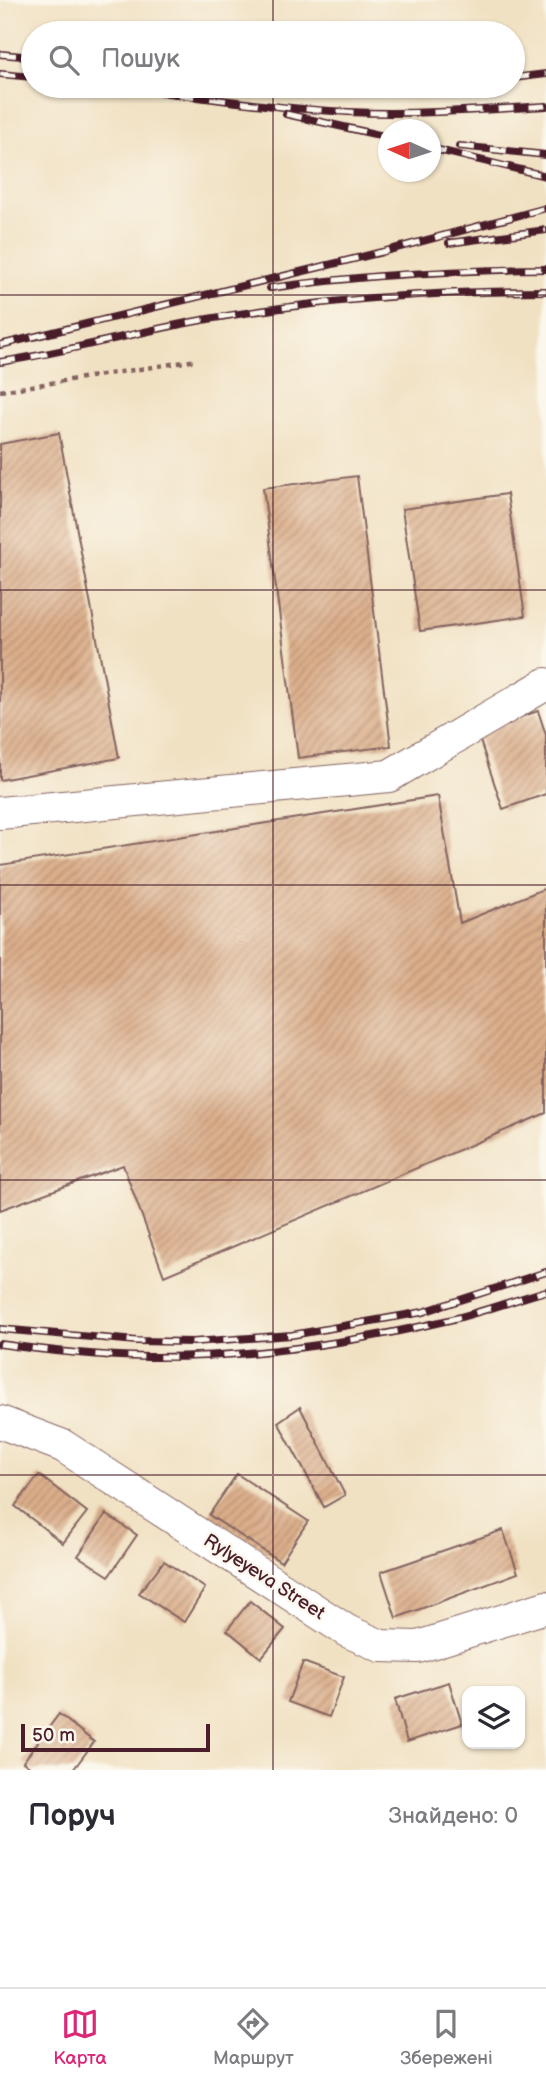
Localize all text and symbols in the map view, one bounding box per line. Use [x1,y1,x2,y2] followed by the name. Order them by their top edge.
[21,21,525,98] search box
[45,41,83,79] icon: search
[101,44,180,75] text: Пошук
[378,119,441,182] north arrow
[199,1529,329,1625] street label: Rylyeyeva Street
[462,1686,525,1749] map controls
[462,1686,525,1749] button: layers
[21,1721,210,1753] scale bar
[32,1724,75,1747] text: 50 m
[28,1798,116,1834] text: Поруч
[389,1802,518,1830] text: Знайдено: 0
[53,2005,107,2070] tab: Карта
[213,2005,294,2070] tab: Маршрут
[400,2005,493,2070] tab: Збережені

